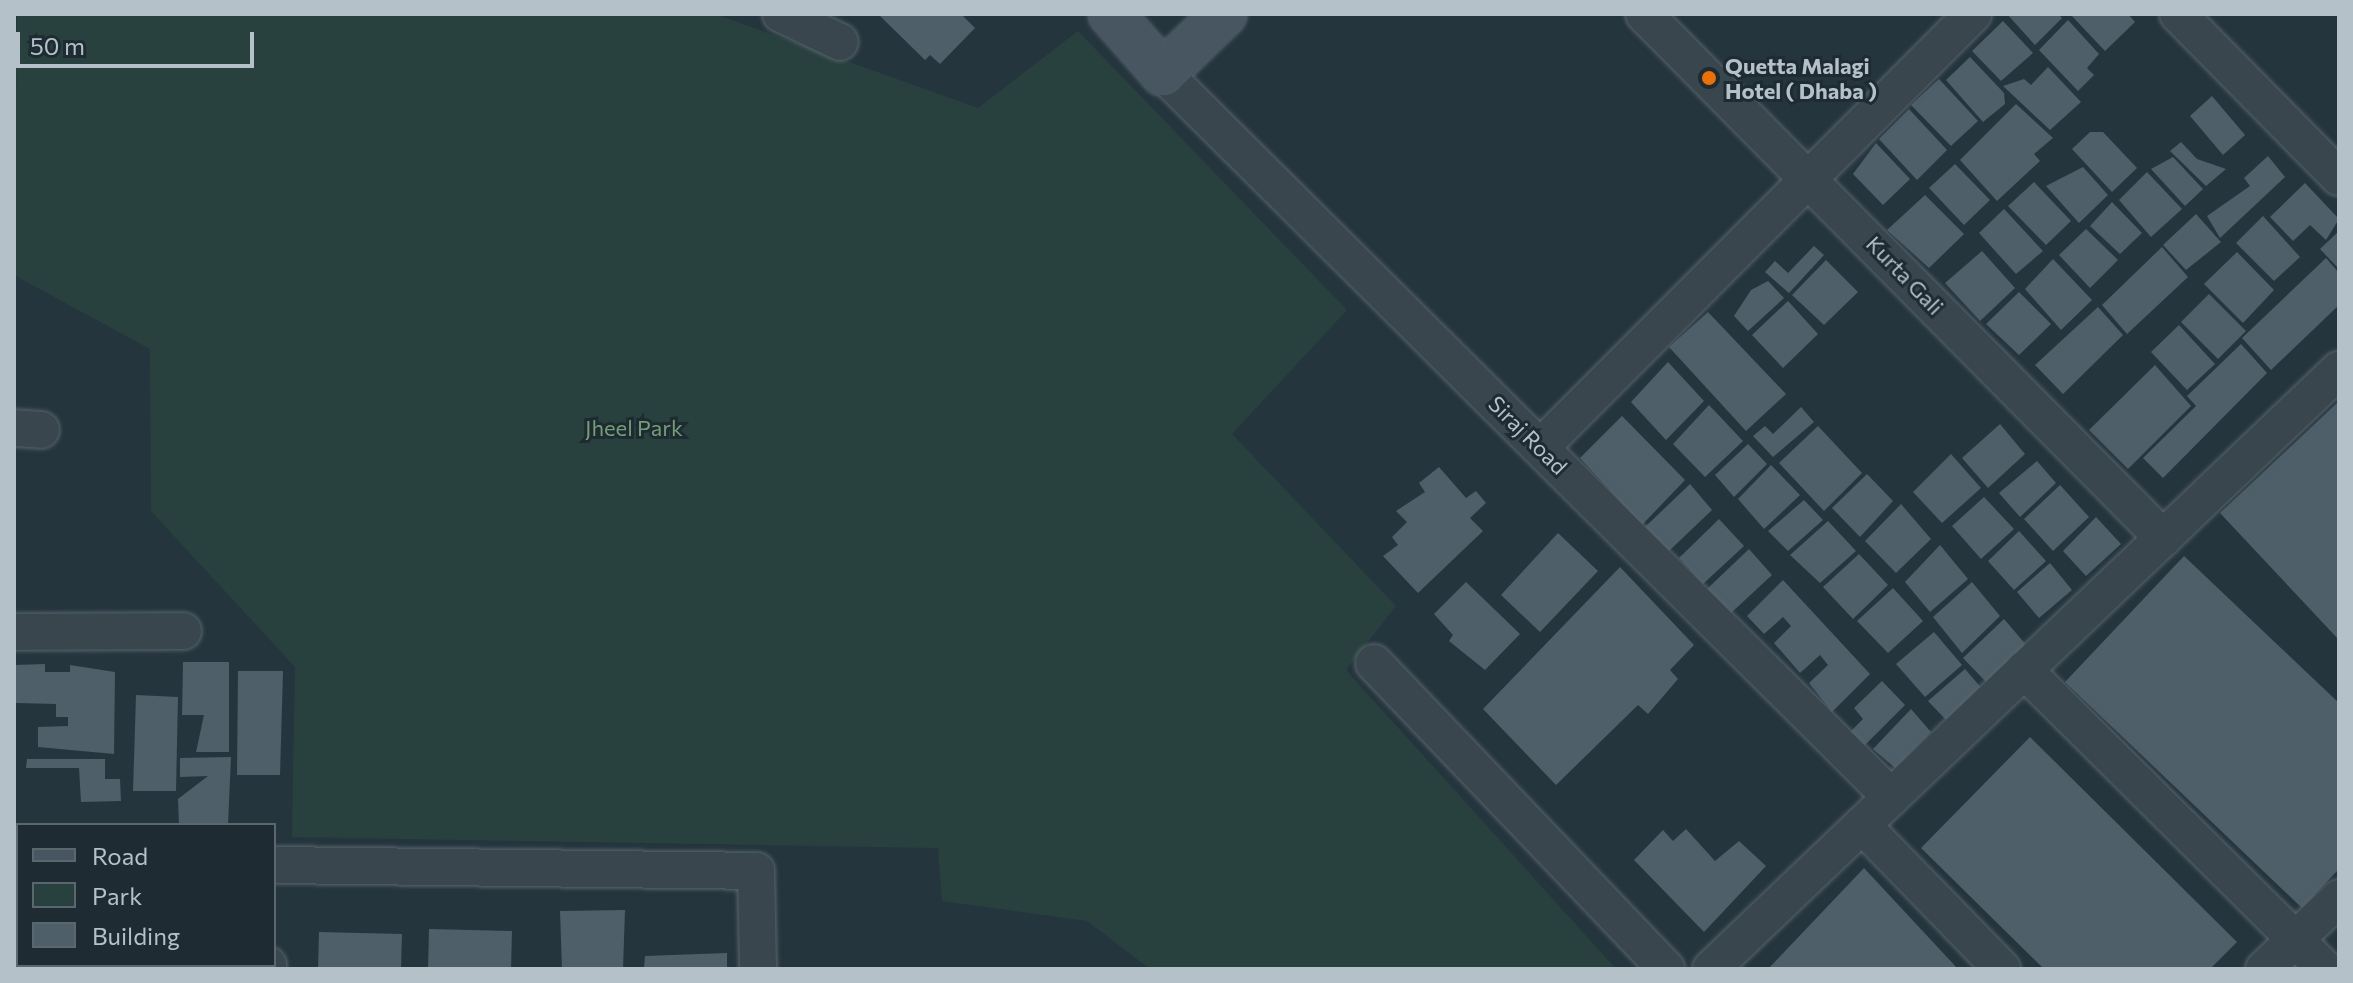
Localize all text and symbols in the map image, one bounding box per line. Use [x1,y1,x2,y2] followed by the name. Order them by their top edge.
[20,16,258,66] scale bar
[30,31,85,60] text: 50 m
[1725,52,1877,104] place label: Quetta Malagi Hotel ( Dhaba )
[1700,69,1718,87] marker: Quetta Malagi Hotel ( Dhaba )
[1861,230,1949,320] street label: Kurta Gali
[1483,390,1573,480] street label: Siraj Road
[585,415,683,441] park label: Jheel Park
[16,823,276,967] legend
[92,841,148,870] text: Road
[92,881,142,910] text: Park
[92,921,180,950] text: Building

